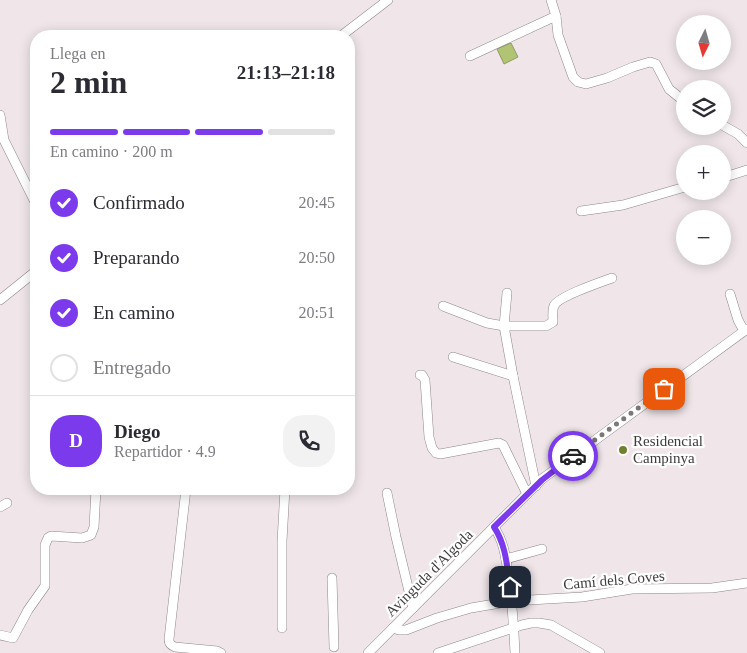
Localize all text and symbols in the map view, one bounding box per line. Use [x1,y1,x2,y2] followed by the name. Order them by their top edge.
[676,15,731,70] north arrow
[676,15,731,265] map controls
[50,45,106,62] text: Llega en
[237,62,335,83] text: 21:13–21:18
[50,64,127,100] text: 2 min
[676,80,731,135] button: layers
[50,143,173,160] text: En camino · 200 m
[676,145,731,200] button: +
[50,189,78,217] icon: check
[93,192,185,213] text: Confirmado
[299,194,335,211] text: 20:45
[676,210,731,265] button: −
[50,244,78,272] icon: check
[93,247,180,268] text: Preparando
[299,249,335,266] text: 20:50
[50,299,78,327] icon: check
[93,302,175,323] text: En camino
[299,304,335,321] text: 20:51
[93,357,171,378] text: Entregado
[643,368,685,410] pin
[650,375,678,403] icon: bag
[283,415,335,467] button: phone
[114,421,160,442] text: Diego
[69,430,83,451] text: D
[548,431,598,481] courier
[633,433,703,466] place label: Residencial Campinya
[559,442,587,470] icon: car
[114,443,216,460] text: Repartidor · 4.9
[617,444,629,456] marker: Residencial Campinya
[382,526,476,620] street label: Avinguda d'Algoda
[489,566,531,608] pin
[563,568,665,592] street label: Camí dels Coves
[496,573,524,601] icon: home

